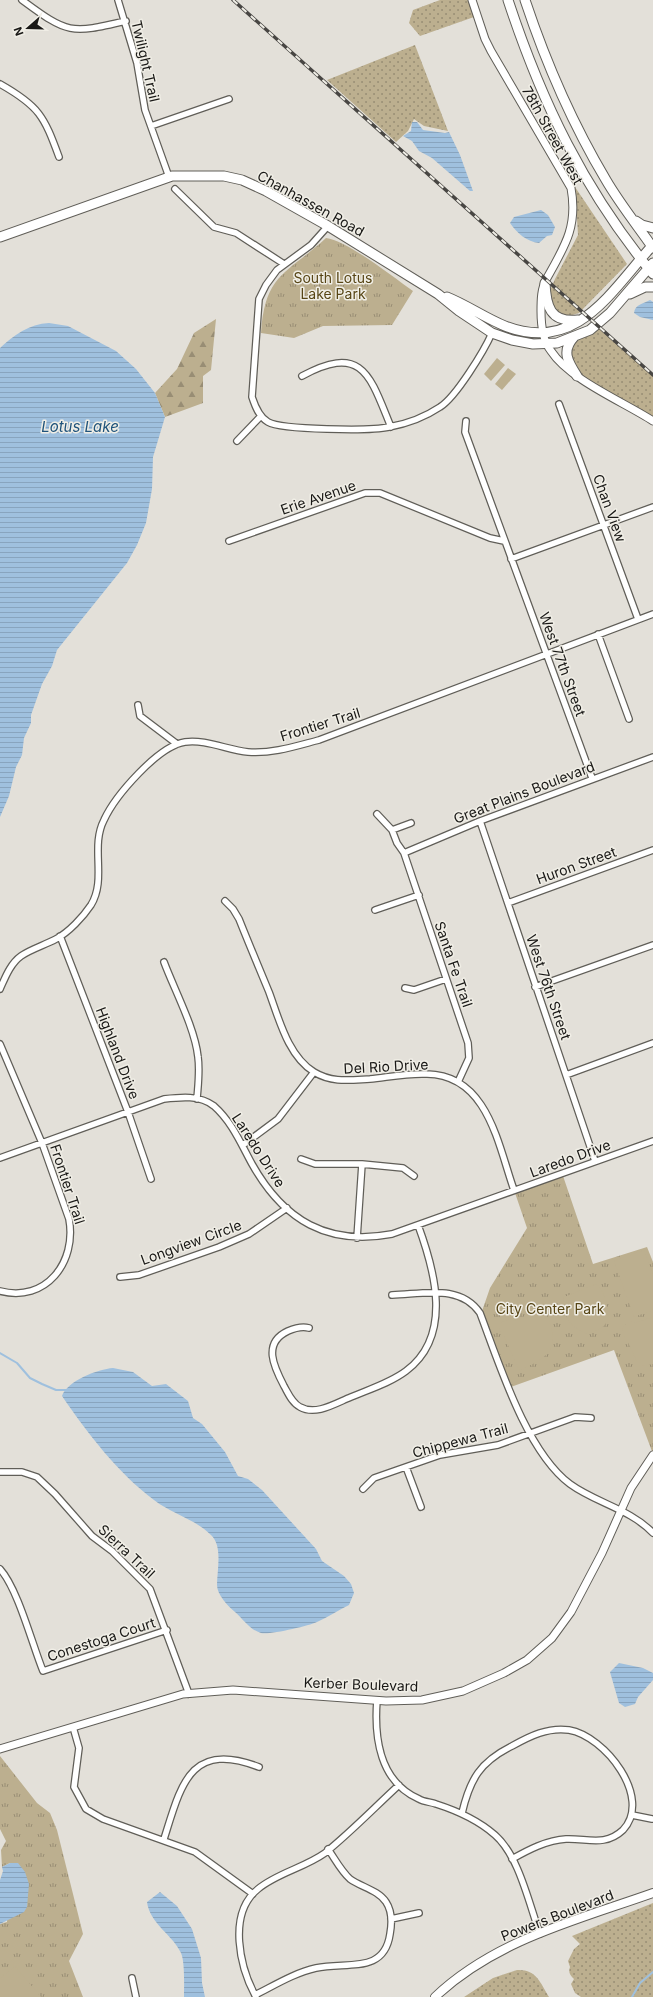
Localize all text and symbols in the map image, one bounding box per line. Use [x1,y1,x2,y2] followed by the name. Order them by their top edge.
[8,8,48,48] north arrow
[128,18,164,104] street label: Twilight Trail
[11,25,27,38] text: N
[519,83,587,188] street label: 78th Street West
[255,167,367,239] street label: Chanhassen Road
[293,269,373,302] park label: South Lotus Lake Park
[41,417,119,436] water label: Lotus Lake
[590,472,630,544] street label: Chan View
[278,476,358,518] street label: Erie Avenue
[536,610,590,719] street label: West 77th Street
[278,704,362,744] street label: Frontier Trail
[451,757,597,827] street label: Great Plains Boulevard
[534,843,619,887] street label: Huron Street
[431,919,477,1009] street label: Santa Fe Trail
[523,932,575,1042] street label: West 76th Street
[93,1004,143,1102] street label: Highland Drive
[343,1055,429,1077] street label: Del Rio Drive
[229,1110,289,1190] street label: Laredo Drive
[527,1136,613,1180] street label: Laredo Drive
[47,1142,89,1226] street label: Frontier Trail
[138,1216,244,1268] street label: Longview Circle
[496,1300,605,1317] park label: City Center Park
[410,1419,510,1461] street label: Chippewa Trail
[95,1520,159,1582] street label: Sierra Trail
[45,1613,158,1664] street label: Conestoga Court
[303,1674,419,1694] street label: Kerber Boulevard
[498,1886,616,1944] street label: Powers Boulevard

